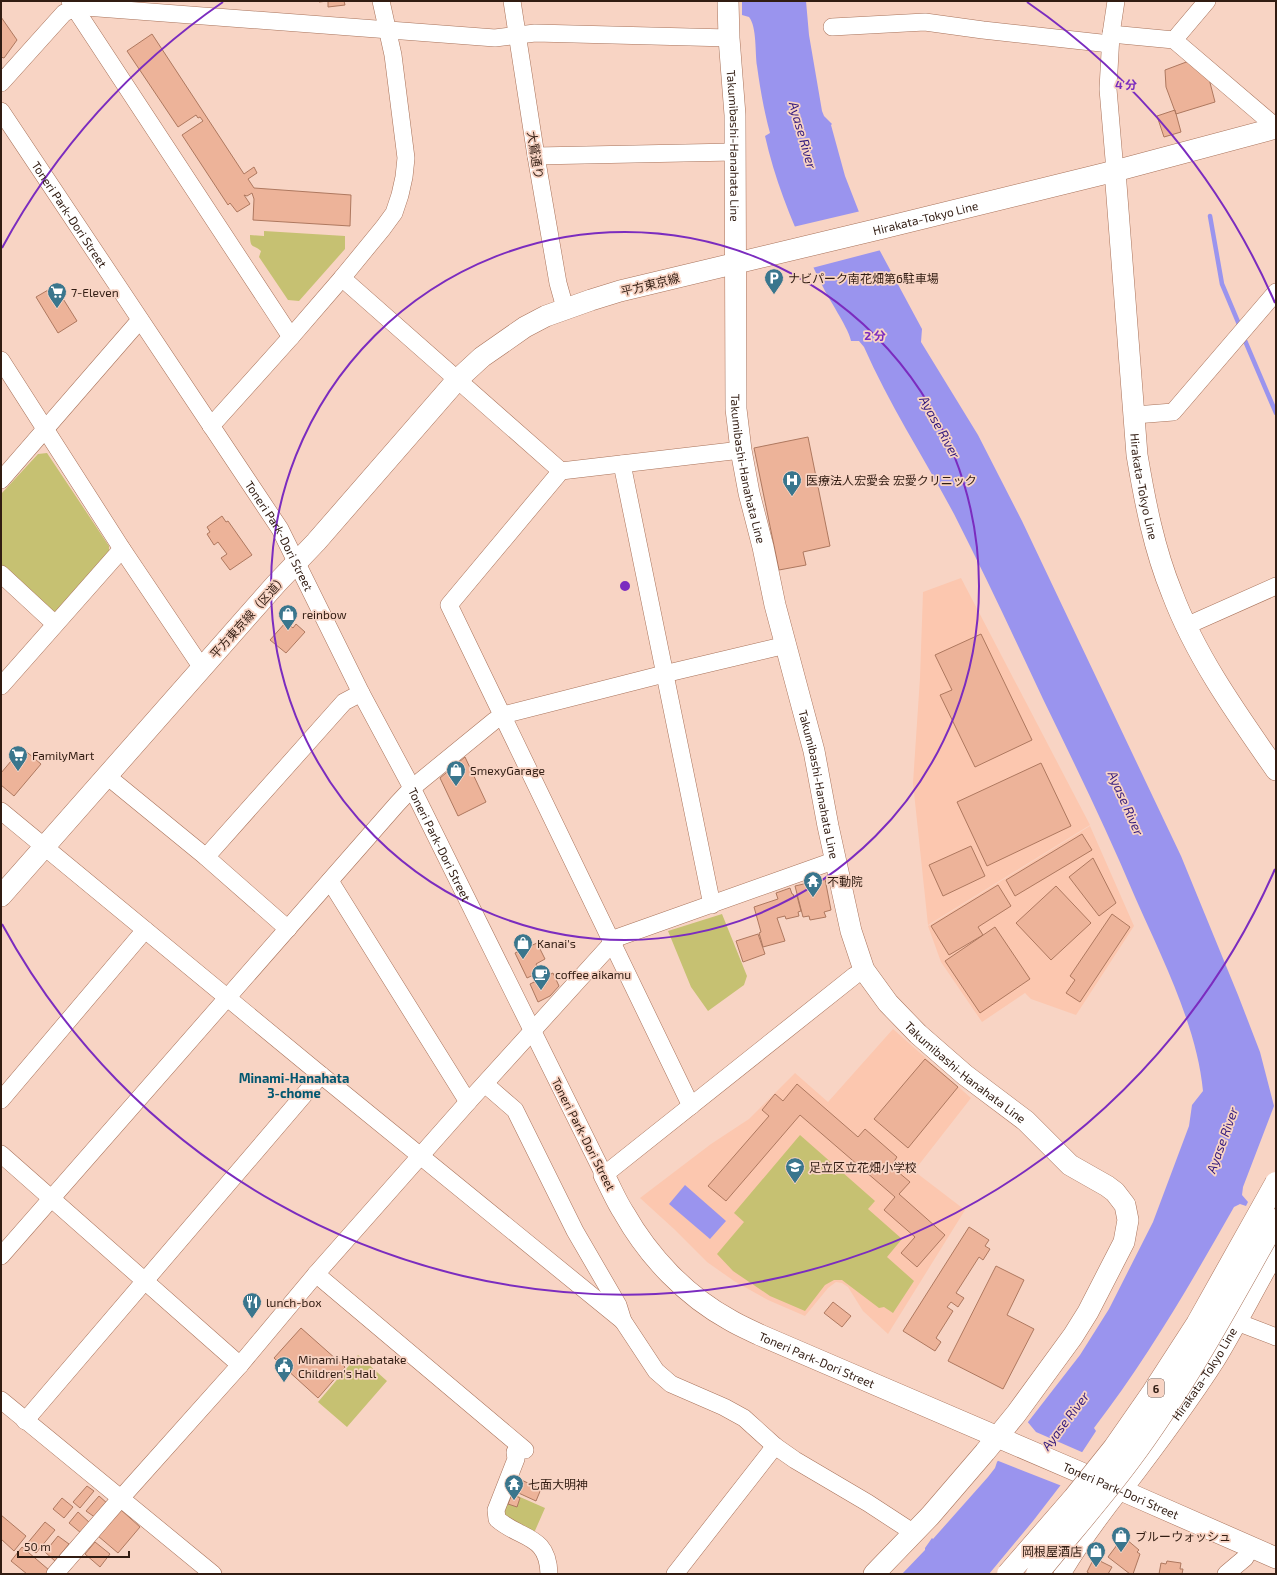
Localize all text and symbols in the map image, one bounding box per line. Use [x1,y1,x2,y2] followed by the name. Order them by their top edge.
[725,69,742,222] street label: Takumibashi-Hanahata Line
[1115,77,1137,91] text: 4 分
[786,99,820,171] water label: Ayase River
[525,130,547,180] street label: 大鷲通り
[29,158,111,270] street label: Toneri Park-Dori Street
[871,198,980,237] street label: Hirakata-Tokyo Line
[763,267,785,295] parking icon: ナビパーク南花畑第6駐車場
[619,270,681,298] street label: 平方東京線
[788,271,939,285] place label: ナビパーク南花畑第6駐車場
[46,281,68,309] supermarket icon: 7-Eleven
[71,285,119,299] place label: 7-Eleven
[864,328,886,342] text: 2 分
[916,392,964,462] water label: Ayase River
[729,394,769,545] street label: Takumibashi-Hanahata Line
[1128,433,1161,541] street label: Hirakata-Tokyo Line
[781,469,803,497] hospital icon: 医療法人宏愛会 宏愛クリニック
[806,473,977,487] place label: 医療法人宏愛会 宏愛クリニック
[243,478,316,593] street label: Toneri Park-Dori Street
[207,571,289,661] street label: 平方東京線（区道）
[618,579,632,593] centre of rings
[277,603,299,631] shop icon: reinbow
[302,607,347,621] place label: reinbow
[796,708,842,860] street label: Takumibashi-Hanahata Line
[7,744,29,772] supermarket icon: FamilyMart
[32,748,95,762] place label: FamilyMart
[445,759,467,787] shop icon: SmexyGarage
[470,763,545,777] place label: SmexyGarage
[1104,767,1148,839] water label: Ayase River
[406,785,474,904] street label: Toneri Park-Dori Street
[802,870,824,898] temple icon: 不動院
[827,874,863,888] place label: 不動院
[512,932,534,960] shop icon: Kanai's
[537,936,576,950] place label: Kanai's
[530,963,552,991] cafe icon: coffee aikamu
[555,967,631,981] place label: coffee aikamu
[902,1018,1029,1125] street label: Takumibashi-Hanahata Line
[239,1070,349,1101] district label: Minami-Hanahata 3-chome
[549,1075,619,1193] street label: Toneri Park-Dori Street
[1202,1104,1242,1176] water label: Ayase River
[784,1156,806,1184] school or university icon: 足立区立花畑小学校
[809,1160,917,1174] place label: 足立区立花畑小学校
[241,1291,263,1319] restaurant icon: lunch-box
[266,1295,322,1309] place label: lunch-box
[1169,1325,1239,1423] street label: Hirakata-Tokyo Line
[757,1328,877,1391] street label: Toneri Park-Dori Street
[298,1352,406,1380] place label: Minami Hanabatake Children's Hall
[273,1355,295,1383] public building icon: Minami Hanabatake Children's Hall
[1148,1379,1164,1397] road number: 6
[1037,1388,1093,1454] water label: Ayase River
[1061,1459,1181,1522] street label: Toneri Park-Dori Street
[503,1473,525,1501] temple icon: 七面大明神
[528,1477,588,1491] place label: 七面大明神
[1110,1525,1132,1553] shop icon: ブルーウォッシュ
[1135,1529,1231,1543] place label: ブルーウォッシュ
[18,1533,129,1559] scale bar
[24,1539,51,1553] text: 50 m
[1085,1540,1107,1568] shop icon: 岡根屋酒店
[1022,1544,1082,1558] place label: 岡根屋酒店

